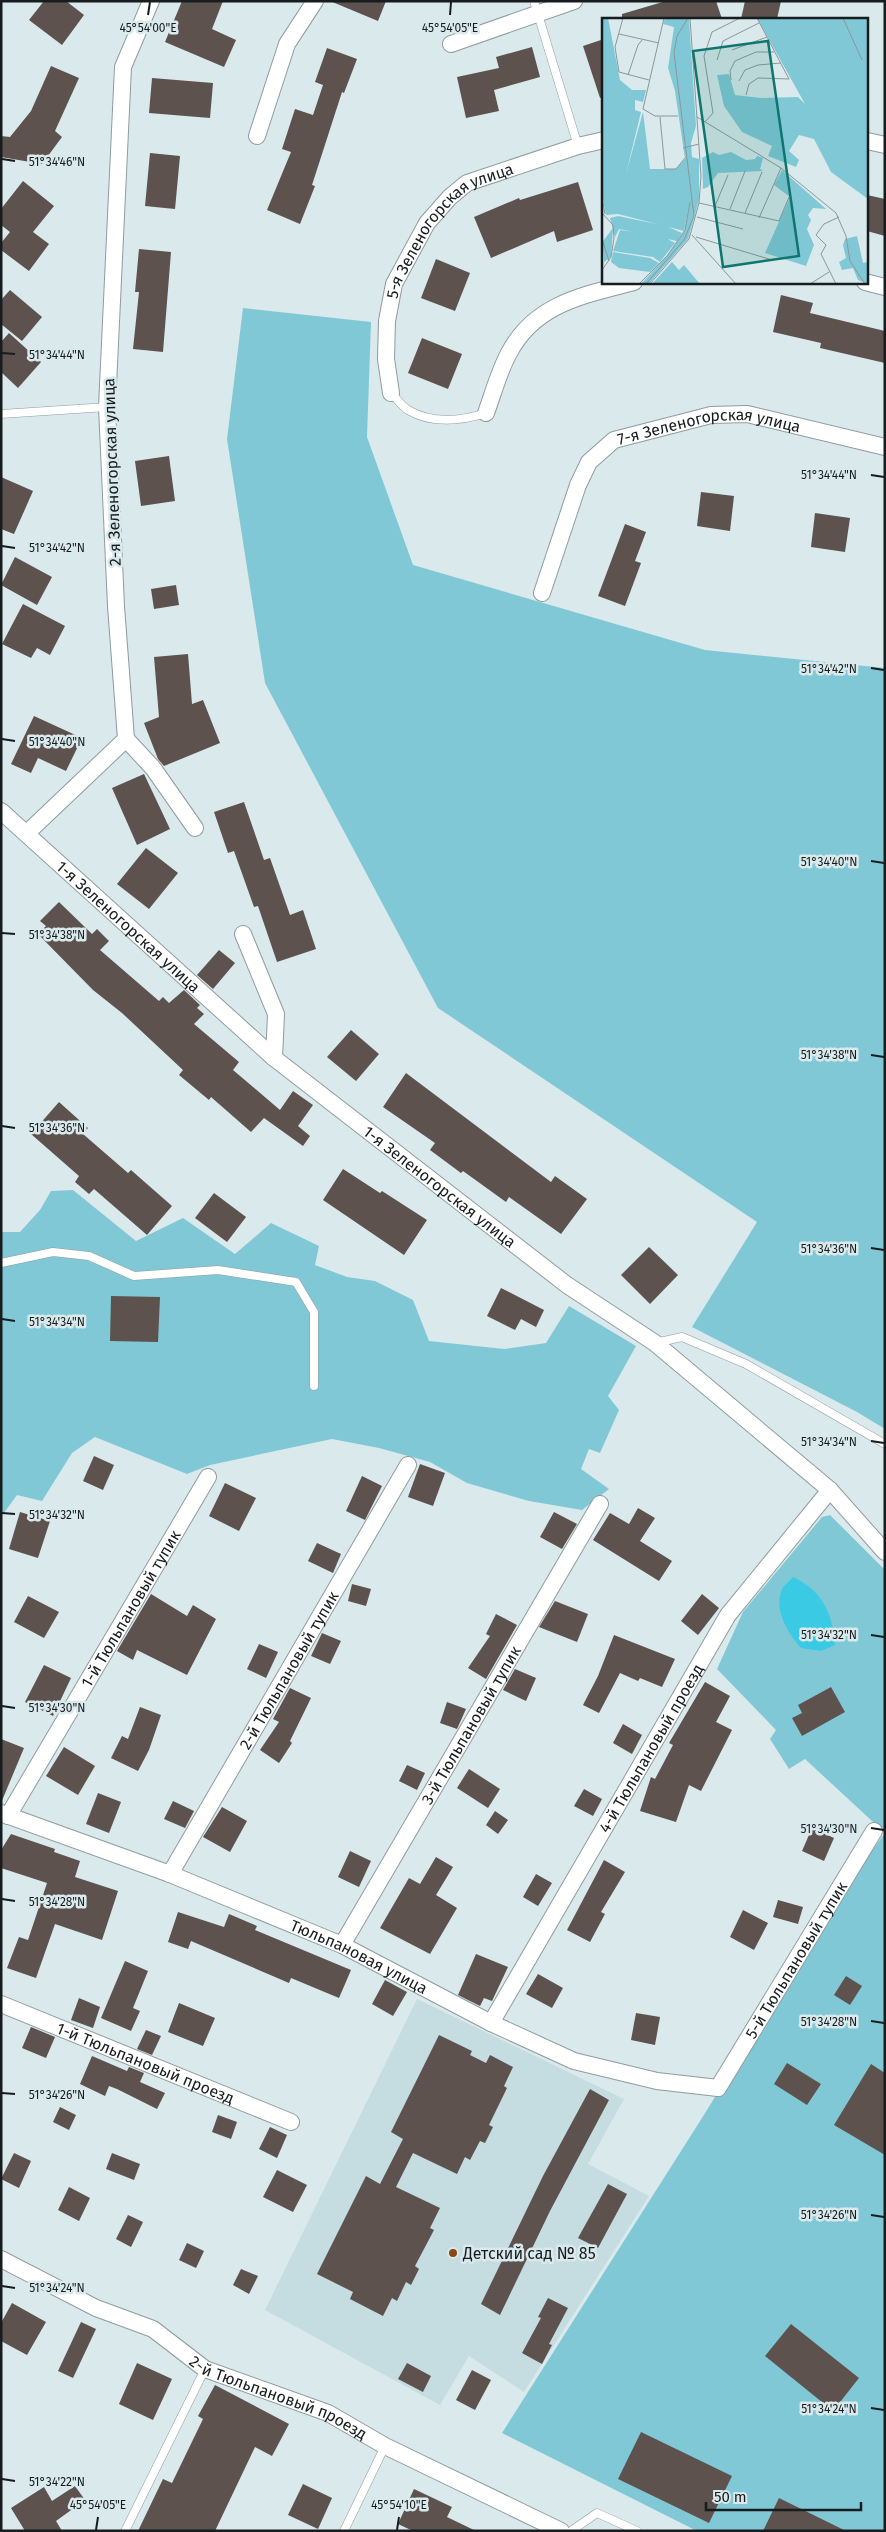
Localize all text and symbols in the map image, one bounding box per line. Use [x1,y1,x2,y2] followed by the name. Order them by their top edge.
[602,18,868,284] inset map
[119,21,177,35] text: 45°54'00"E
[422,21,478,35] text: 45°54'05"E
[29,155,85,169] text: 51°34'46"N
[382,159,516,300] street label: 5-я Зеленогорская улица
[29,348,85,362] text: 51°34'44"N
[99,378,125,566] street label: 2-я Зеленогорская улица
[615,404,803,448] street label: 7-я Зеленогорская улица
[801,468,857,482] text: 51°34'44"N
[29,541,85,555] text: 51°34'42"N
[801,662,857,676] text: 51°34'42"N
[29,735,85,749] text: 51°34'40"N
[801,855,857,869] text: 51°34'40"N
[53,856,204,996] street label: 1-я Зеленогорская улица
[29,928,85,942] text: 51°34'38"N
[801,1048,857,1062] text: 51°34'38"N
[29,1121,85,1135] text: 51°34'36"N
[360,1122,520,1251] street label: 1-я Зеленогорская улица
[801,1242,857,1256] text: 51°34'36"N
[29,1315,85,1329] text: 51°34'34"N
[801,1435,857,1449] text: 51°34'34"N
[29,1508,85,1522] text: 51°34'32"N
[77,1526,184,1690] street label: 1-й Тюльпановый тупик
[235,1587,343,1753] street label: 2-й Тюльпановый тупик
[801,1628,857,1642] text: 51°34'32"N
[417,1642,525,1807] street label: 3-й Тюльпановый тупик
[594,1660,707,1836] street label: 4-й Тюльпановый проезд
[29,1701,85,1715] text: 51°34'30"N
[801,1822,857,1836] text: 51°34'30"N
[741,1877,851,2042] street label: 5-й Тюльпановый тупик
[29,1895,85,1909] text: 51°34'28"N
[288,1915,431,1998] street label: Тюльпановая улица
[801,2015,857,2029] text: 51°34'28"N
[54,2018,237,2107] street label: 1-й Тюльпановый проезд
[29,2088,85,2102] text: 51°34'26"N
[801,2208,857,2222] text: 51°34'26"N
[462,2244,596,2263] place label: Детский сад № 85
[447,2247,459,2259] marker: Детский сад № 85
[29,2281,85,2295] text: 51°34'24"N
[186,2351,371,2443] street label: 2-й Тюльпановый проезд
[801,2402,857,2416] text: 51°34'24"N
[29,2475,85,2489] text: 51°34'22"N
[706,2480,861,2512] scale bar
[714,2488,747,2506] text: 50 m
[70,2498,126,2512] text: 45°54'05"E
[371,2498,427,2512] text: 45°54'10"E

